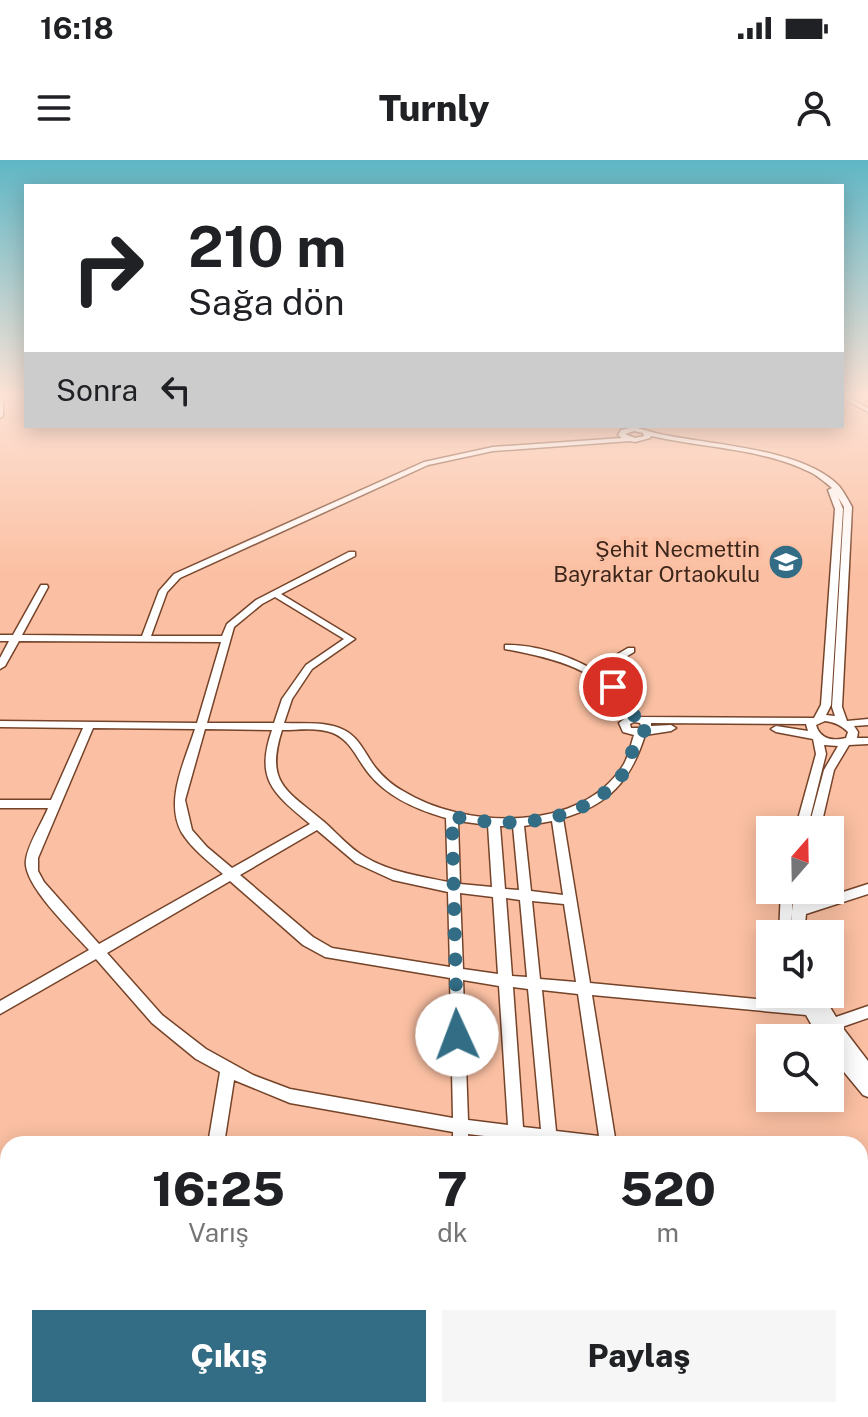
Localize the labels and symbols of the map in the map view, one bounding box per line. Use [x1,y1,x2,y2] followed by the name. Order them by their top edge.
[553,536,760,587] place label: Şehit Necmettin Bayraktar Ortaokulu
[767,543,805,581] school or university icon: Şehit Necmettin Bayraktar Ortaokulu
[579,653,647,721] pin
[756,816,844,904] north arrow
[415,993,499,1077] position arrow

